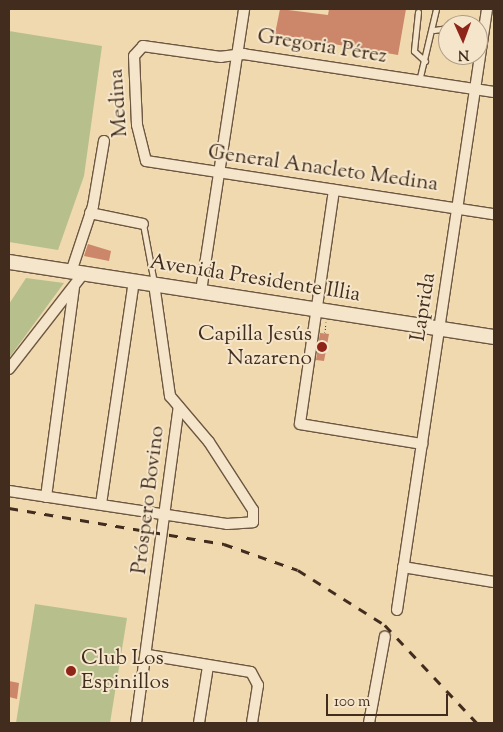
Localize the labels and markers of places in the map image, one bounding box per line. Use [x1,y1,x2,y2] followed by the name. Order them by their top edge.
[198,322,312,372] place label: Capilla Jesús Nazareno
[316,341,328,353] marker: Capilla Jesús Nazareno
[81,646,169,696] place label: Club Los Espinillos
[65,665,77,677] marker: Club Los Espinillos

